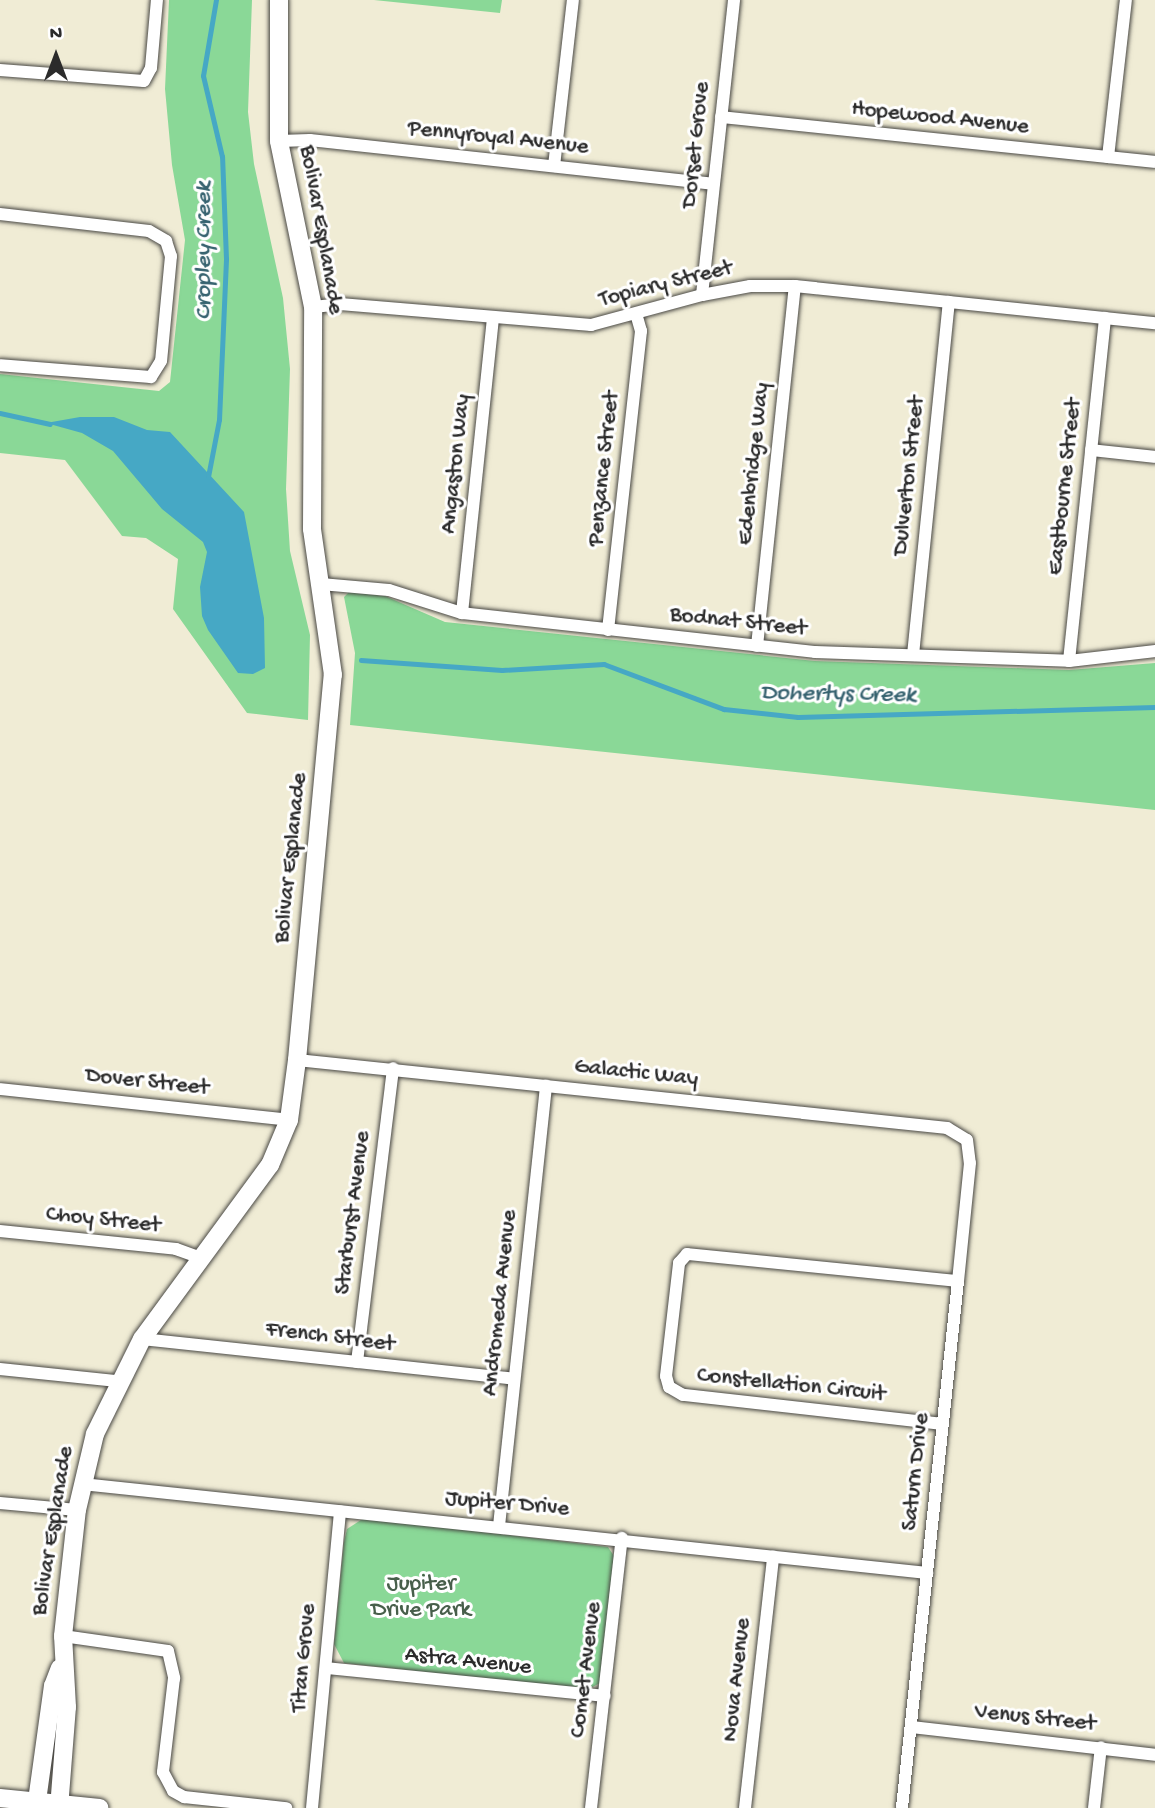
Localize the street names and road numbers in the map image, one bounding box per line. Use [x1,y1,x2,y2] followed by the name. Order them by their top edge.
[677,80,717,210] street label: Dorset Grove
[850,96,1030,142] street label: Hopewood Avenue
[406,116,590,162] street label: Pennyroyal Avenue
[292,143,348,317] street label: Bolivar Esplanade
[597,255,735,315] street label: Topiary Street
[733,381,777,547] street label: Edenbridge Way
[583,390,627,548] street label: Penzance Street
[436,393,478,535] street label: Angaston Way
[888,395,932,557] street label: Dulverton Street
[1043,397,1089,577] street label: Eastbourne Street
[668,602,808,644] street label: Bodnat Street
[269,771,315,945] street label: Bolivar Esplanade
[573,1054,699,1094] street label: Galactic Way
[84,1063,210,1103] street label: Dover Street
[330,1130,378,1296] street label: Starburst Avenue
[44,1201,162,1241] street label: Choy Street
[477,1209,525,1397] street label: Andromeda Avenue
[264,1316,396,1360] street label: French Street
[695,1362,887,1410] street label: Constellation Circuit
[897,1412,937,1532] street label: Saturn Drive
[27,1444,81,1618] street label: Bolivar Esplanade
[444,1486,570,1524] street label: Jupiter Drive
[565,1601,609,1739] street label: Comet Avenue
[287,1603,323,1713] street label: Titan Grove
[718,1617,758,1743] street label: Nova Avenue
[403,1642,533,1682] street label: Astra Avenue
[973,1699,1097,1739] street label: Venus Street

